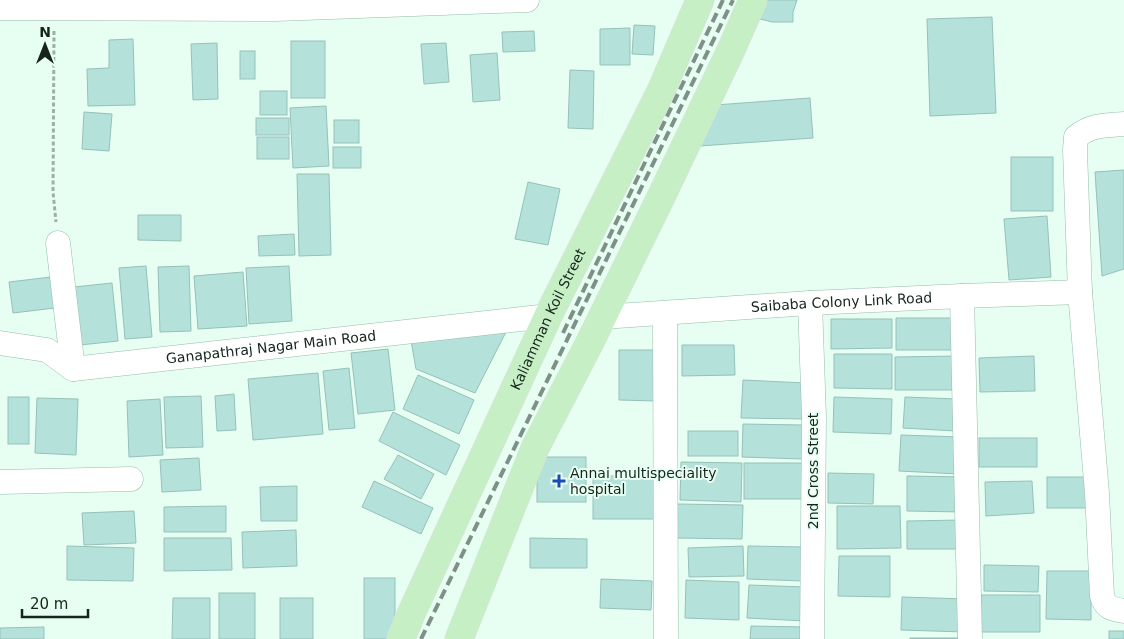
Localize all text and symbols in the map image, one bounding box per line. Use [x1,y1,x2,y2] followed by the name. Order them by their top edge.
[20,20,70,70] north arrow
[39,24,51,40] text: N
[507,245,589,392] street label: Kaliamman Koil Street
[750,289,933,315] street label: Saibaba Colony Link Road
[165,327,377,367] street label: Ganapathraj Nagar Main Road
[805,412,821,529] street label: 2nd Cross Street
[570,465,717,497] place label: Annai multispeciality hospital
[552,474,566,488] marker: Annai multispeciality hospital
[22,586,89,618] scale bar
[30,595,68,613] text: 20 m

